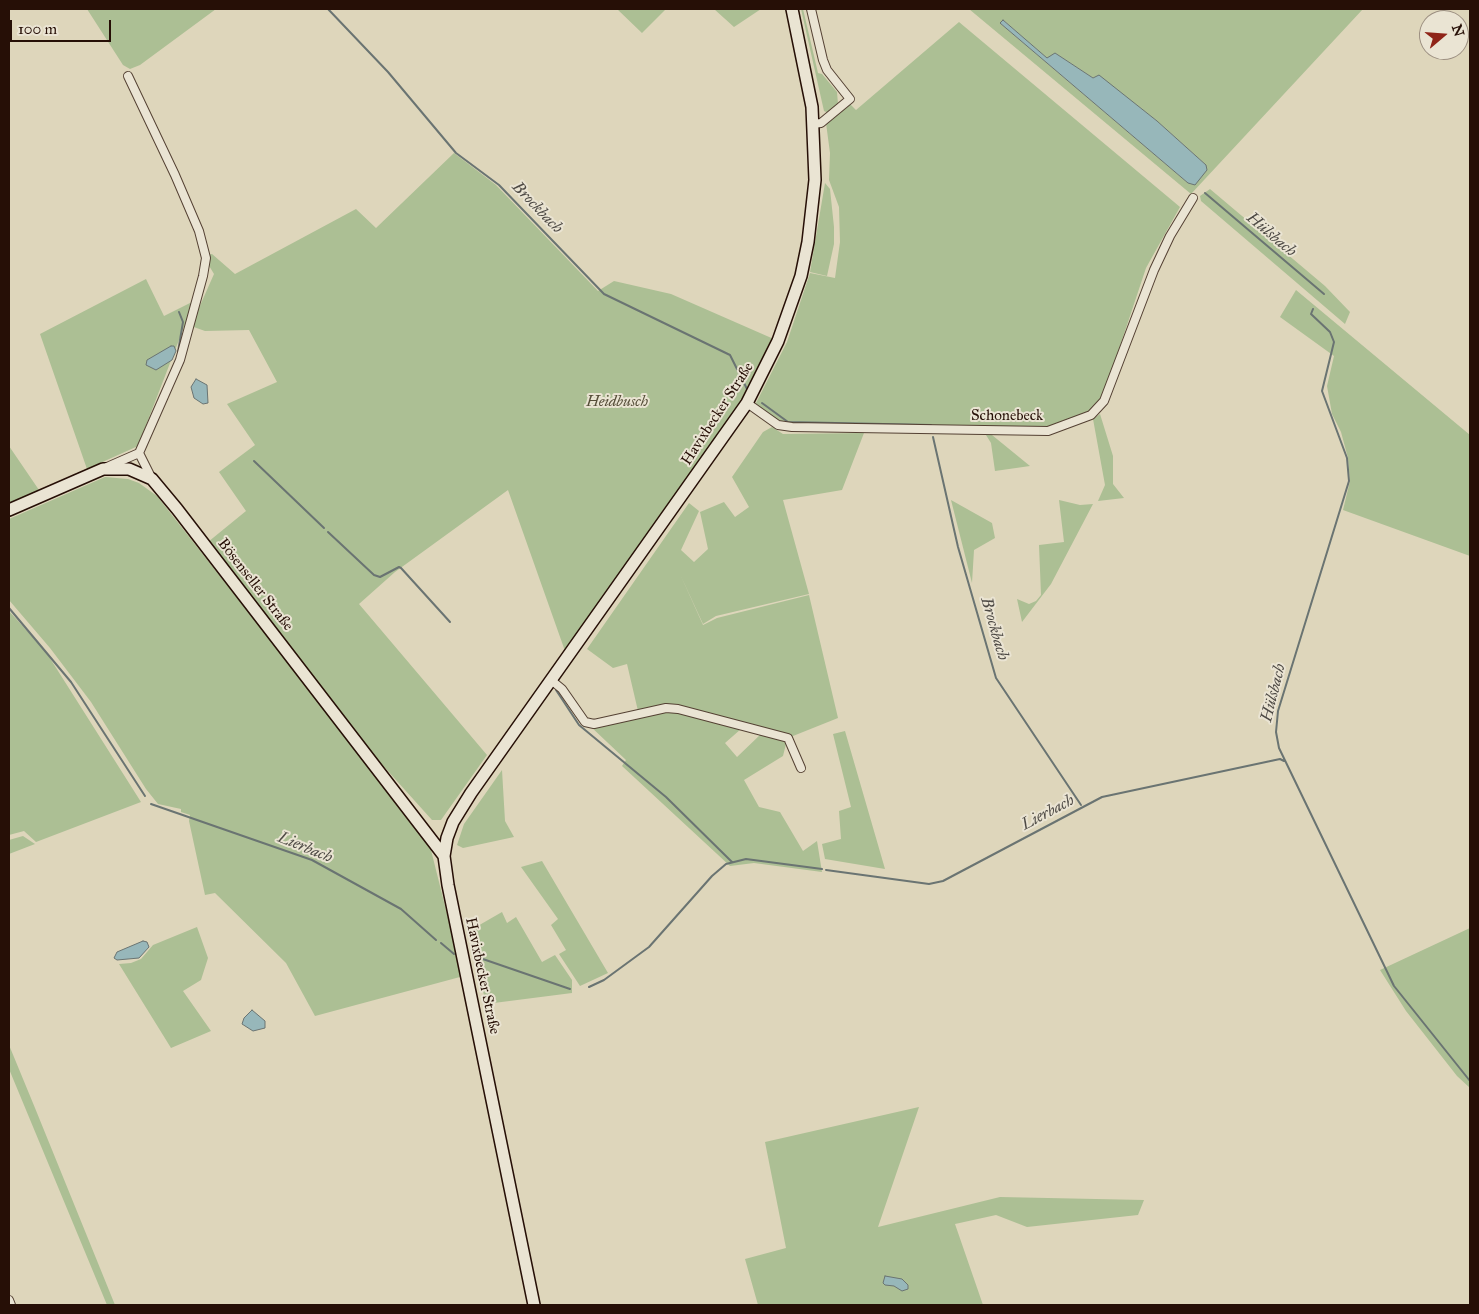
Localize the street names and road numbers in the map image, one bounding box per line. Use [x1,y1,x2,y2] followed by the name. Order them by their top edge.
[678,359,758,469] street label: Havixbecker Straße
[971,407,1043,425] street label: Schonebeck
[213,535,297,635] street label: Bösenseller Straße
[461,916,503,1036] street label: Havixbecker Straße

